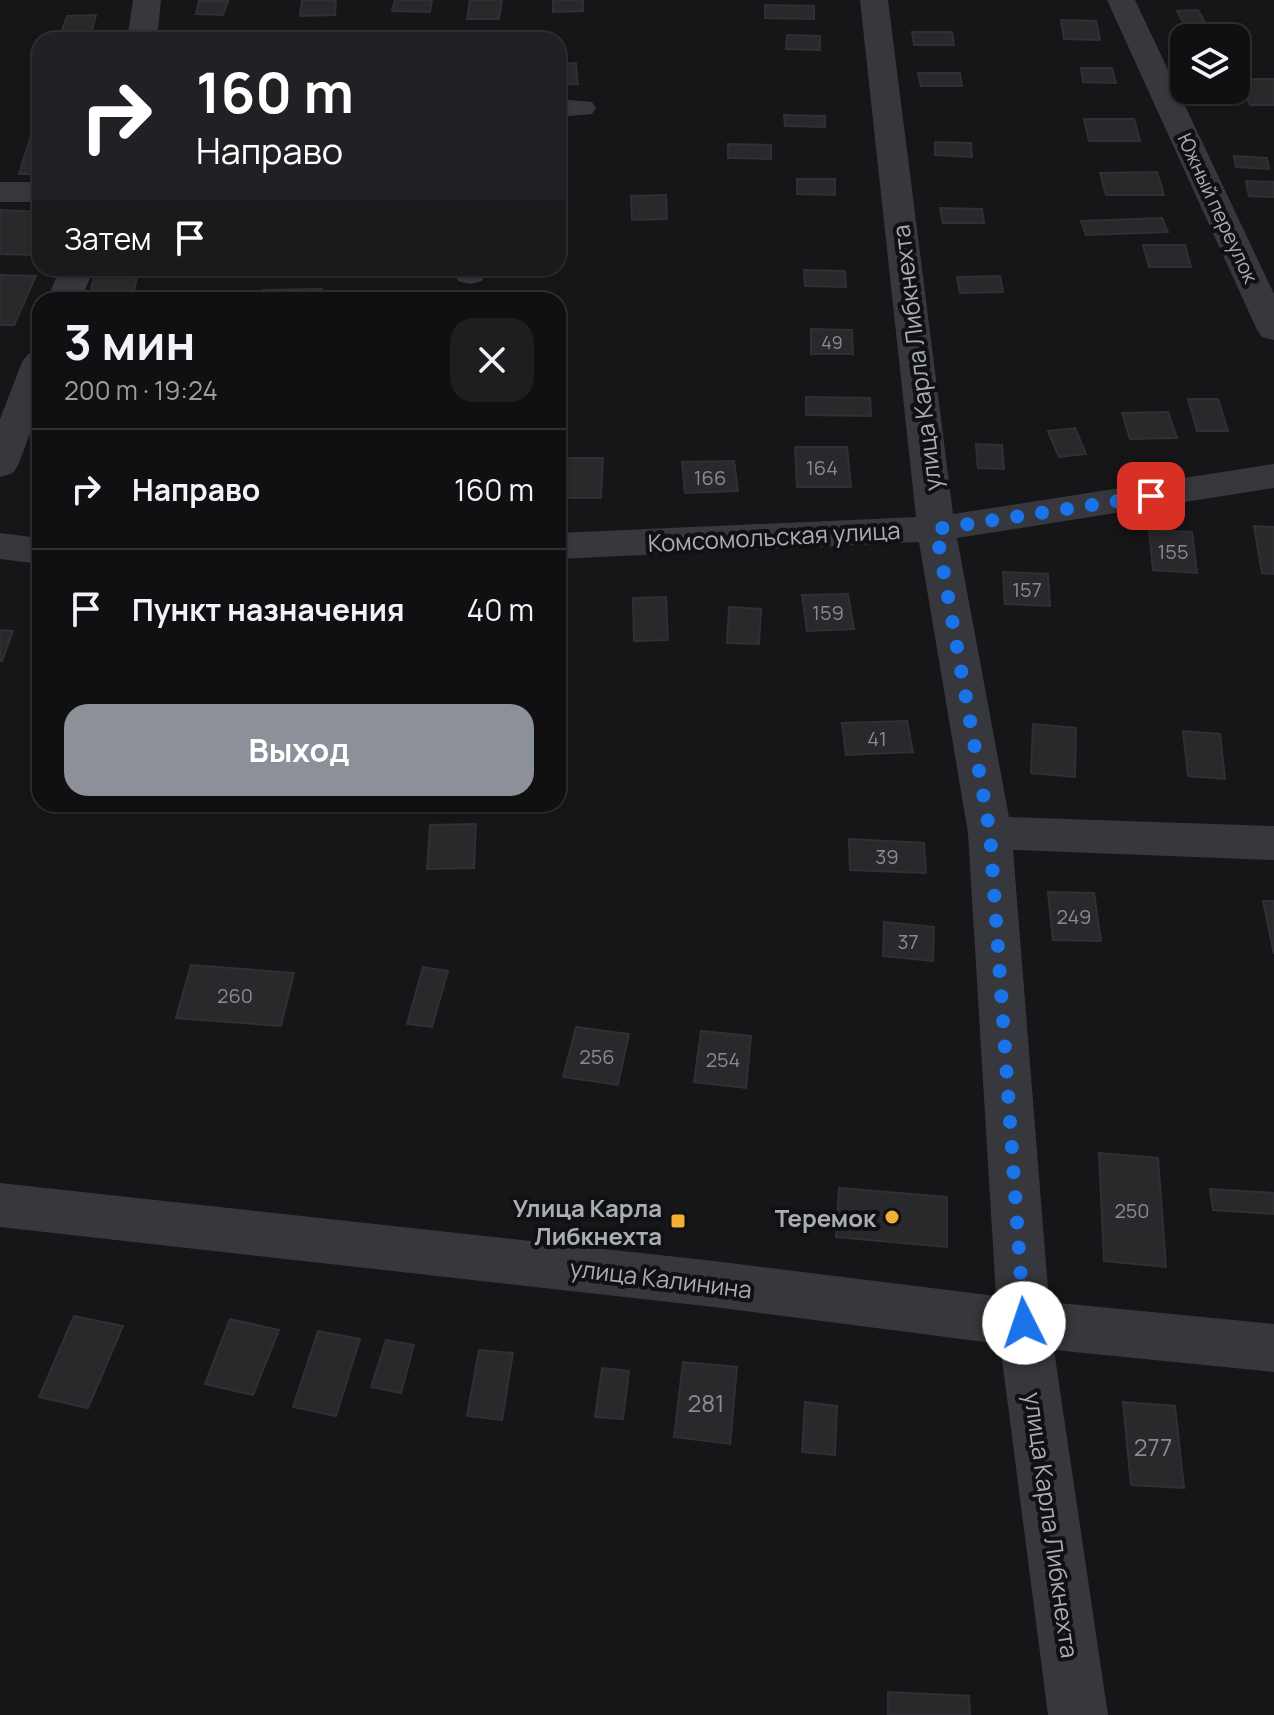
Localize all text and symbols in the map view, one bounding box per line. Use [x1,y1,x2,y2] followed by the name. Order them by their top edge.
[1170,24,1250,104] map controls
[1170,24,1250,104] button: layers
[196,53,354,130] text: 160 m
[64,64,168,168] icon: right
[196,126,343,175] text: Направо
[1171,129,1265,288] street label: Южный переулок
[168,216,212,260] icon: arrive
[64,218,152,259] text: Затем
[883,223,949,493] street label: улица Карла Либкнехта
[64,309,195,374] text: 3 мин
[450,318,534,402] button: close
[821,330,843,354] house number: 49
[64,372,218,408] text: 200 m · 19:24
[806,454,838,481] house number: 164
[1117,462,1185,530] pin
[694,464,726,491] house number: 166
[64,467,108,511] icon: right
[132,469,260,510] text: Направо
[454,469,534,510] text: 160 m
[1129,474,1173,518] icon: arrive
[647,513,901,559] street label: Комсомольская улица
[1158,538,1188,565] house number: 155
[1012,576,1042,603] house number: 157
[64,587,108,631] icon: arrive
[132,589,405,630] text: Пункт назначения
[467,589,534,630] text: 40 m
[812,599,844,626] house number: 159
[64,704,534,796] button: Выход
[867,725,887,752] house number: 41
[875,843,899,870] house number: 39
[1057,903,1092,930] house number: 249
[897,928,919,955] house number: 37
[217,982,253,1009] house number: 260
[579,1043,615,1070] house number: 256
[706,1046,740,1073] house number: 254
[513,1191,662,1252] place label: Улица Карла Либкнехта
[1114,1197,1150,1224] house number: 250
[775,1201,877,1234] place label: Теремок
[883,1208,901,1226] marker: Теремок
[669,1212,687,1230] marker: Улица Карла Либкнехта
[568,1250,754,1306] street label: улица Калинина
[982,1281,1066,1365] position arrow
[688,1386,724,1419] house number: 281
[1017,1390,1087,1660] street label: улица Карла Либкнехта
[1134,1430,1172,1463] house number: 277

